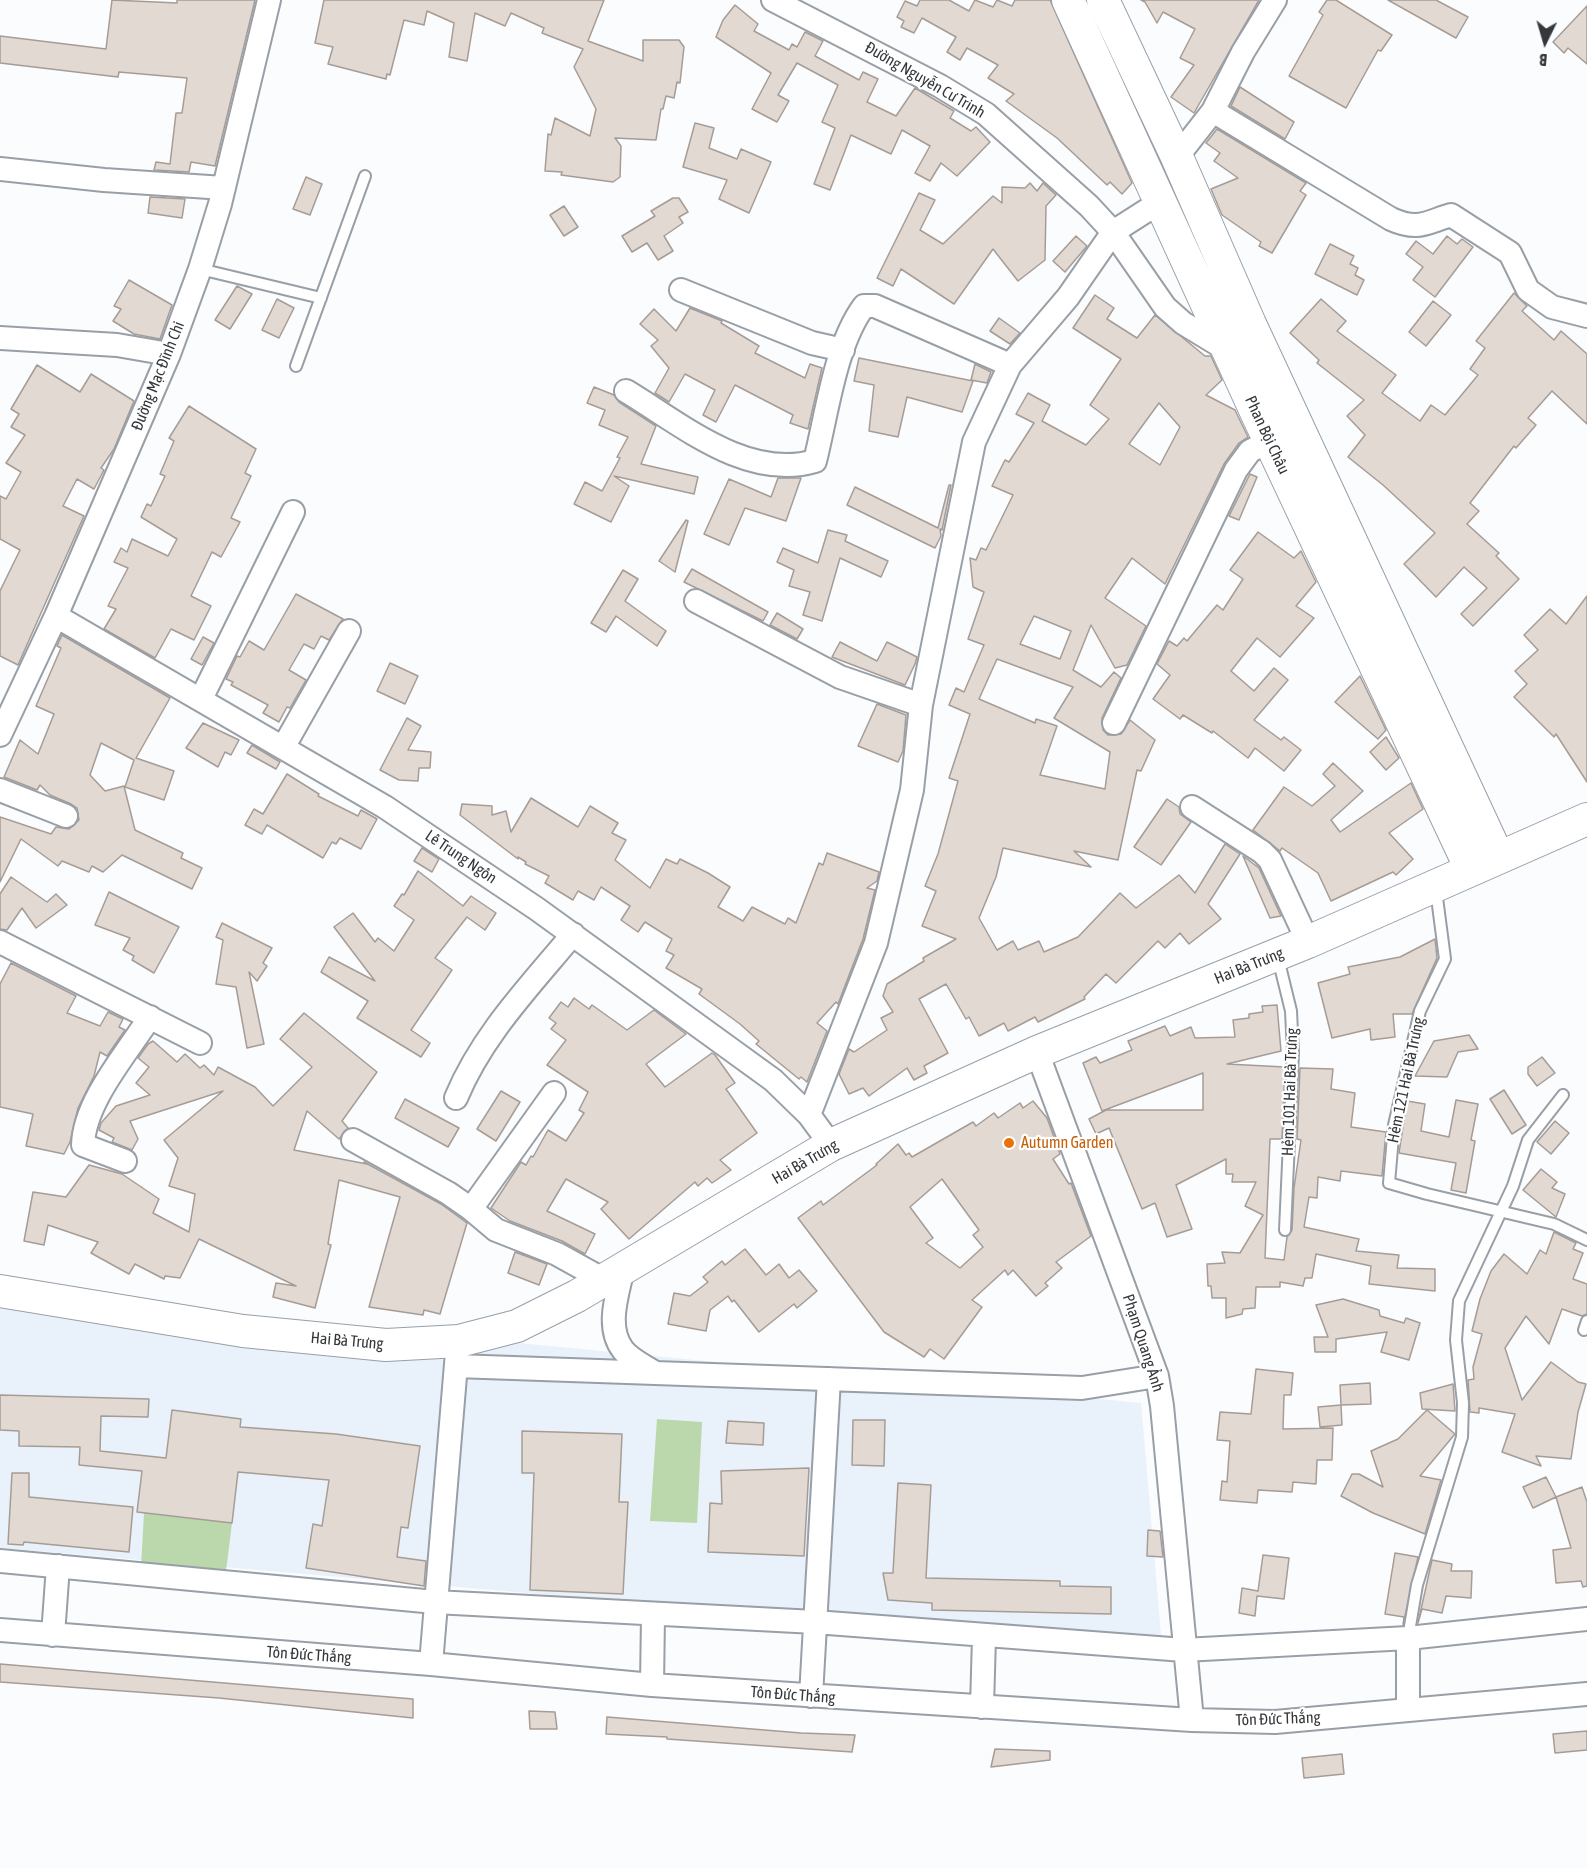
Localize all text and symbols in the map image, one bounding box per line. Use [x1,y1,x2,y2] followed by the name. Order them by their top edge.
[1515,12,1575,72] north arrow
[861,38,989,122] street label: Đường Nguyễn Cư Trinh
[1539,51,1548,69] text: B
[127,318,189,434] street label: Đường Mạc Đĩnh Chi
[1241,393,1293,477] street label: Phan Bội Châu
[422,826,500,888] street label: Lê Trung Ngôn
[1212,943,1286,989] street label: Hai Bà Trưng
[1383,1015,1429,1145] street label: Hẻm 121 Hai Bà Trưng
[1278,1028,1302,1156] street label: Hẻm 101 Hai Bà Trưng
[1021,1133,1114,1153] place label: Autumn Garden
[769,1135,841,1189] street label: Hai Bà Trưng
[1002,1136,1016,1150] marker: Autumn Garden
[1118,1292,1168,1394] street label: Phạm Quang Ảnh
[310,1328,384,1354] street label: Hai Bà Trưng
[266,1642,352,1668] street label: Tôn Đức Thắng
[750,1682,836,1708] street label: Tôn Đức Thắng
[1235,1708,1321,1730] street label: Tôn Đức Thắng

